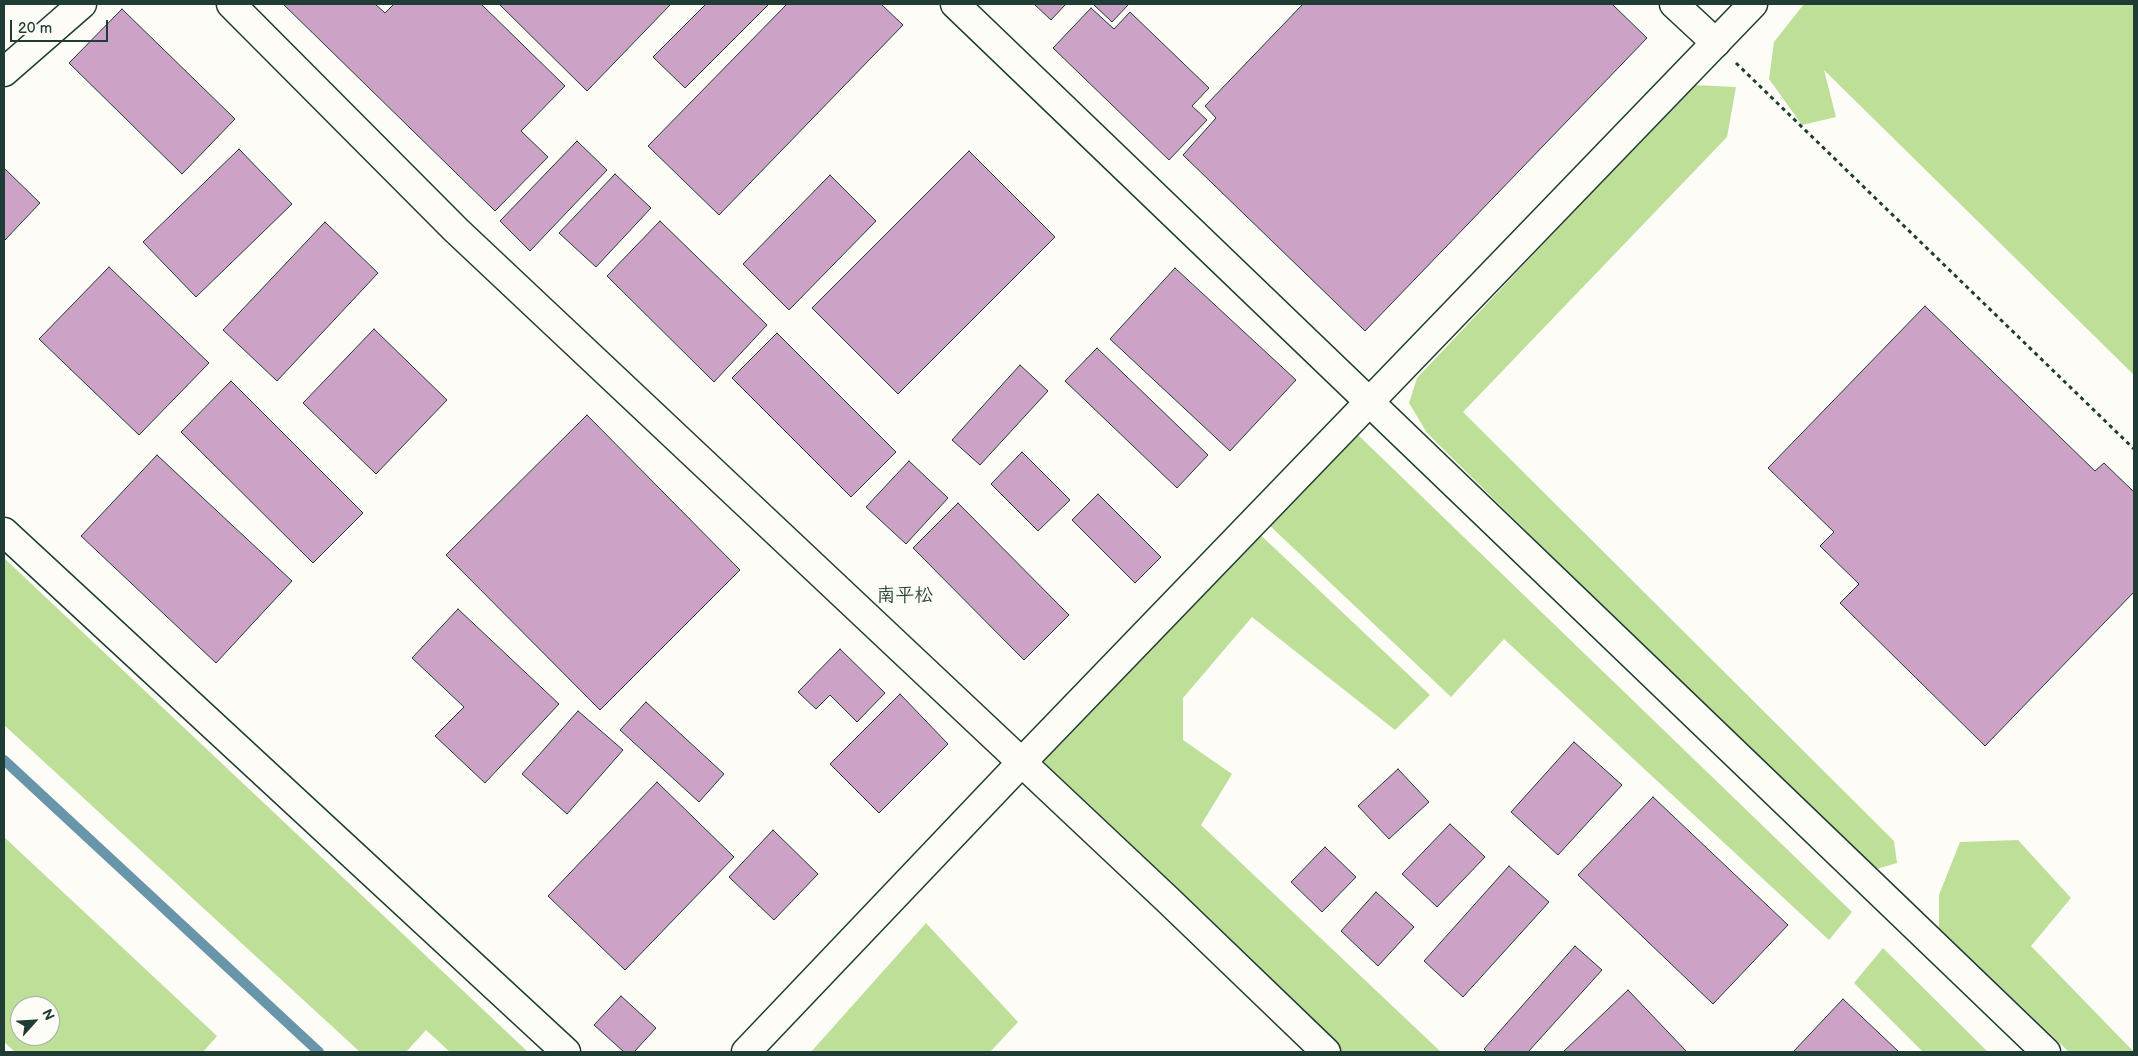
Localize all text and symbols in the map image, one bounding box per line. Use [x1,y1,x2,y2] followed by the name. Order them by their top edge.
[12,10,110,42] scale bar
[18,19,52,38] text: 20 m
[877,585,933,607] district label: 南平松
[10,996,60,1046] north arrow
[38,1006,58,1023] text: N

